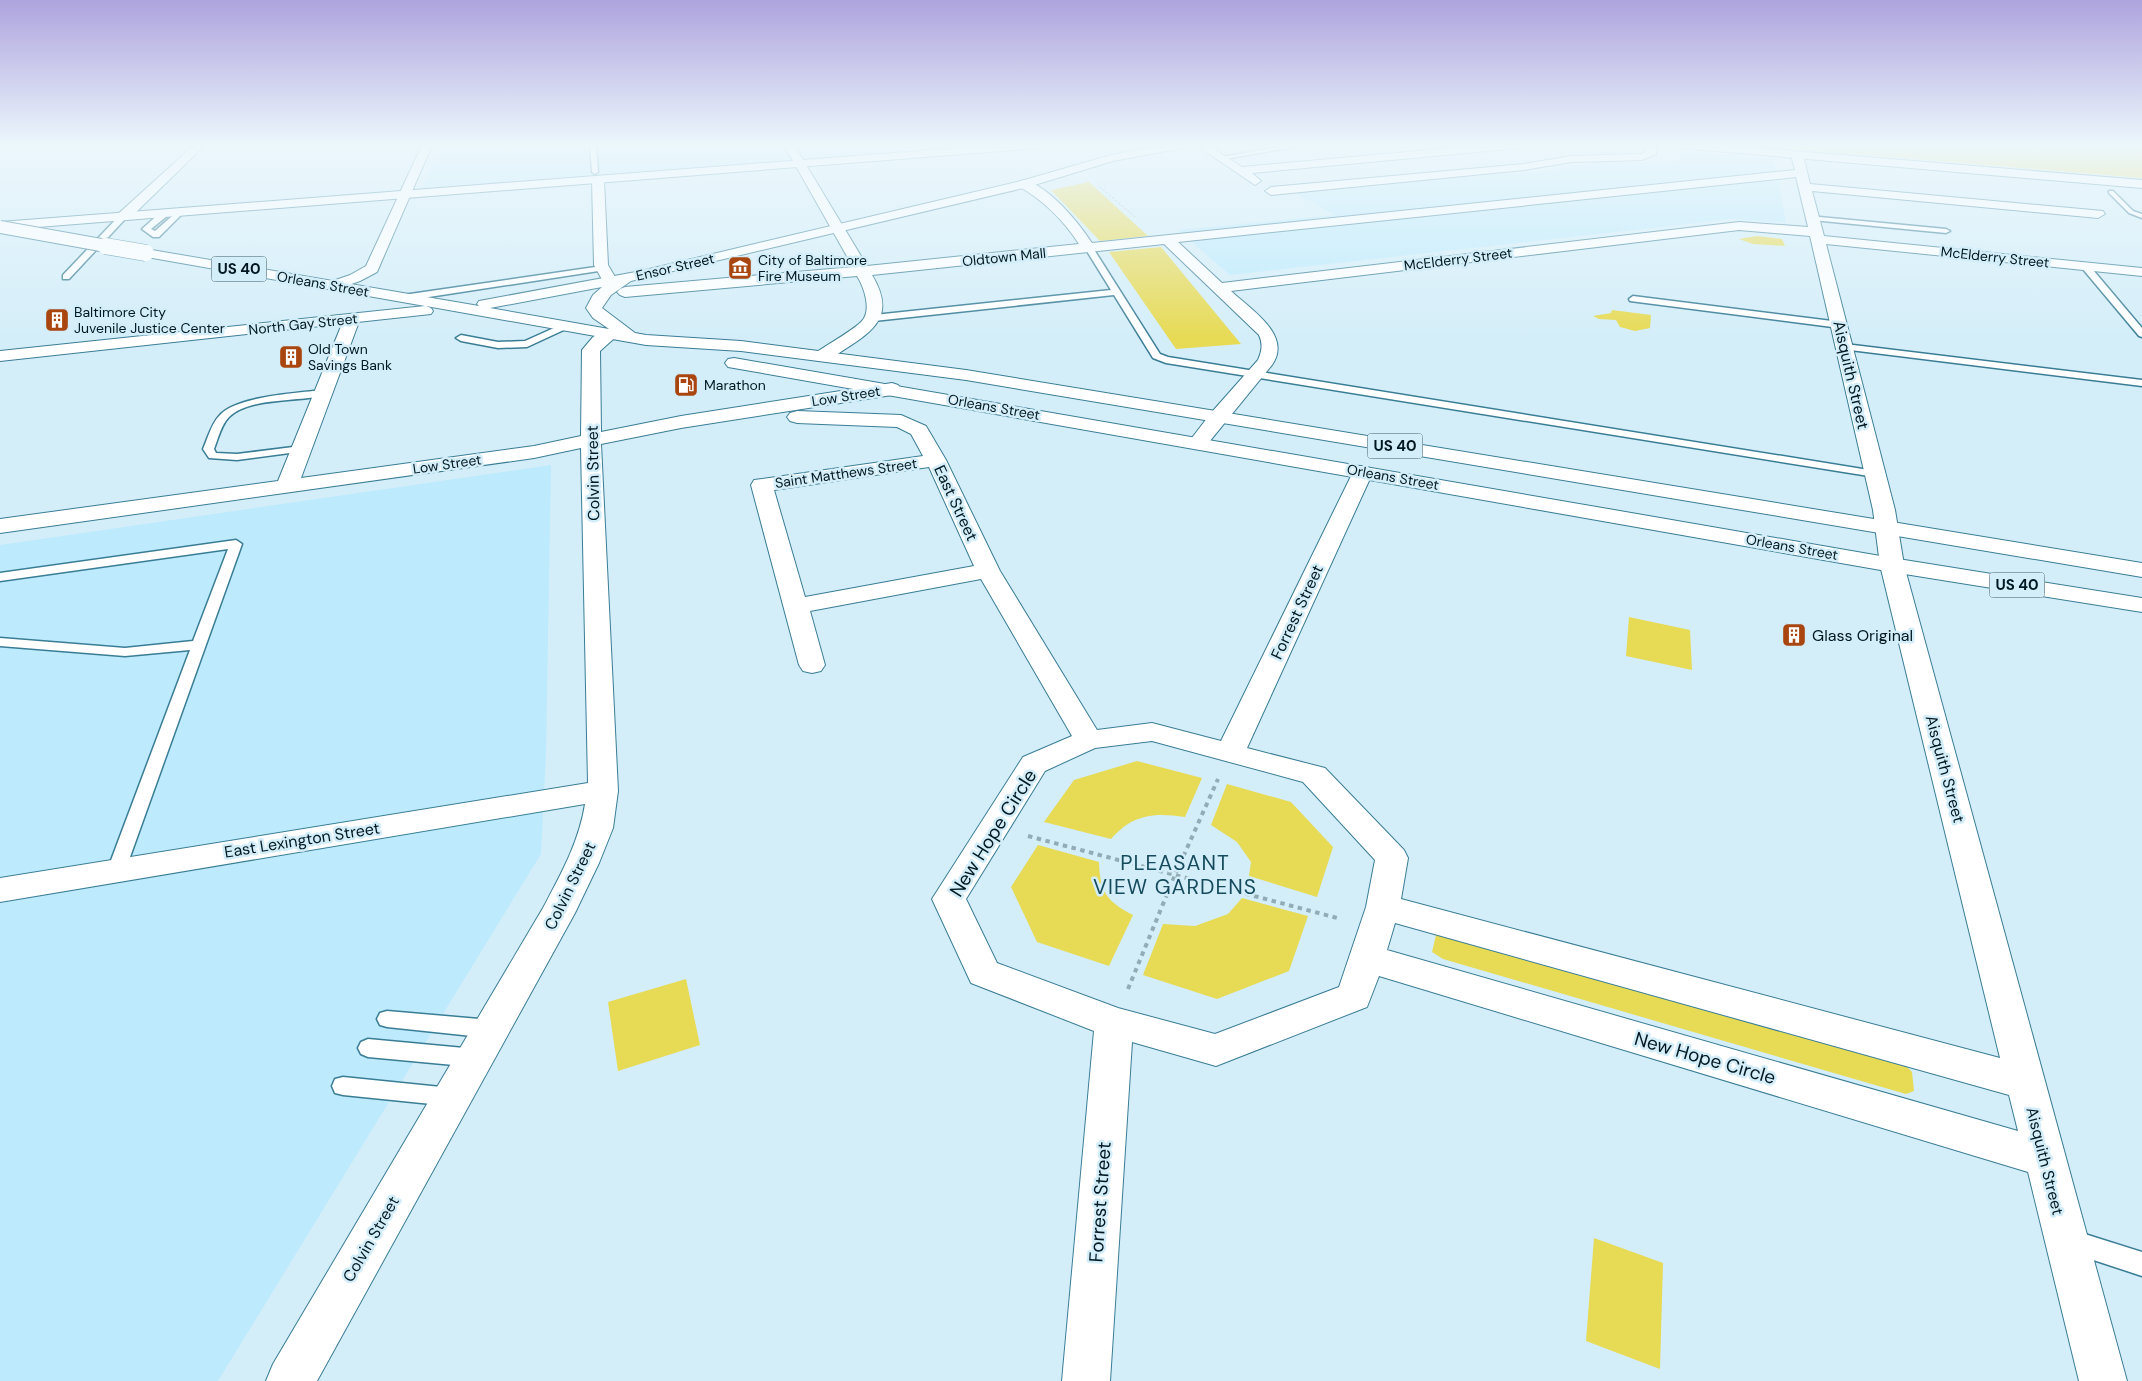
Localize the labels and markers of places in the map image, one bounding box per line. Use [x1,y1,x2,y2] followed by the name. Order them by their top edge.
[758,251,867,285] place label: City of Baltimore Fire Museum
[727,255,753,281] museum icon: City of Baltimore Fire Museum
[74,303,225,337] place label: Baltimore City Juvenile Justice Center
[44,307,70,333] building icon: Baltimore City Juvenile Justice Center
[308,340,392,374] place label: Old Town Savings Bank
[278,344,304,370] building icon: Old Town Savings Bank
[673,372,699,398] fuel station icon: Marathon
[704,376,766,394] place label: Marathon
[1781,622,1807,648] building icon: Glass Original
[1812,625,1913,646] place label: Glass Original

